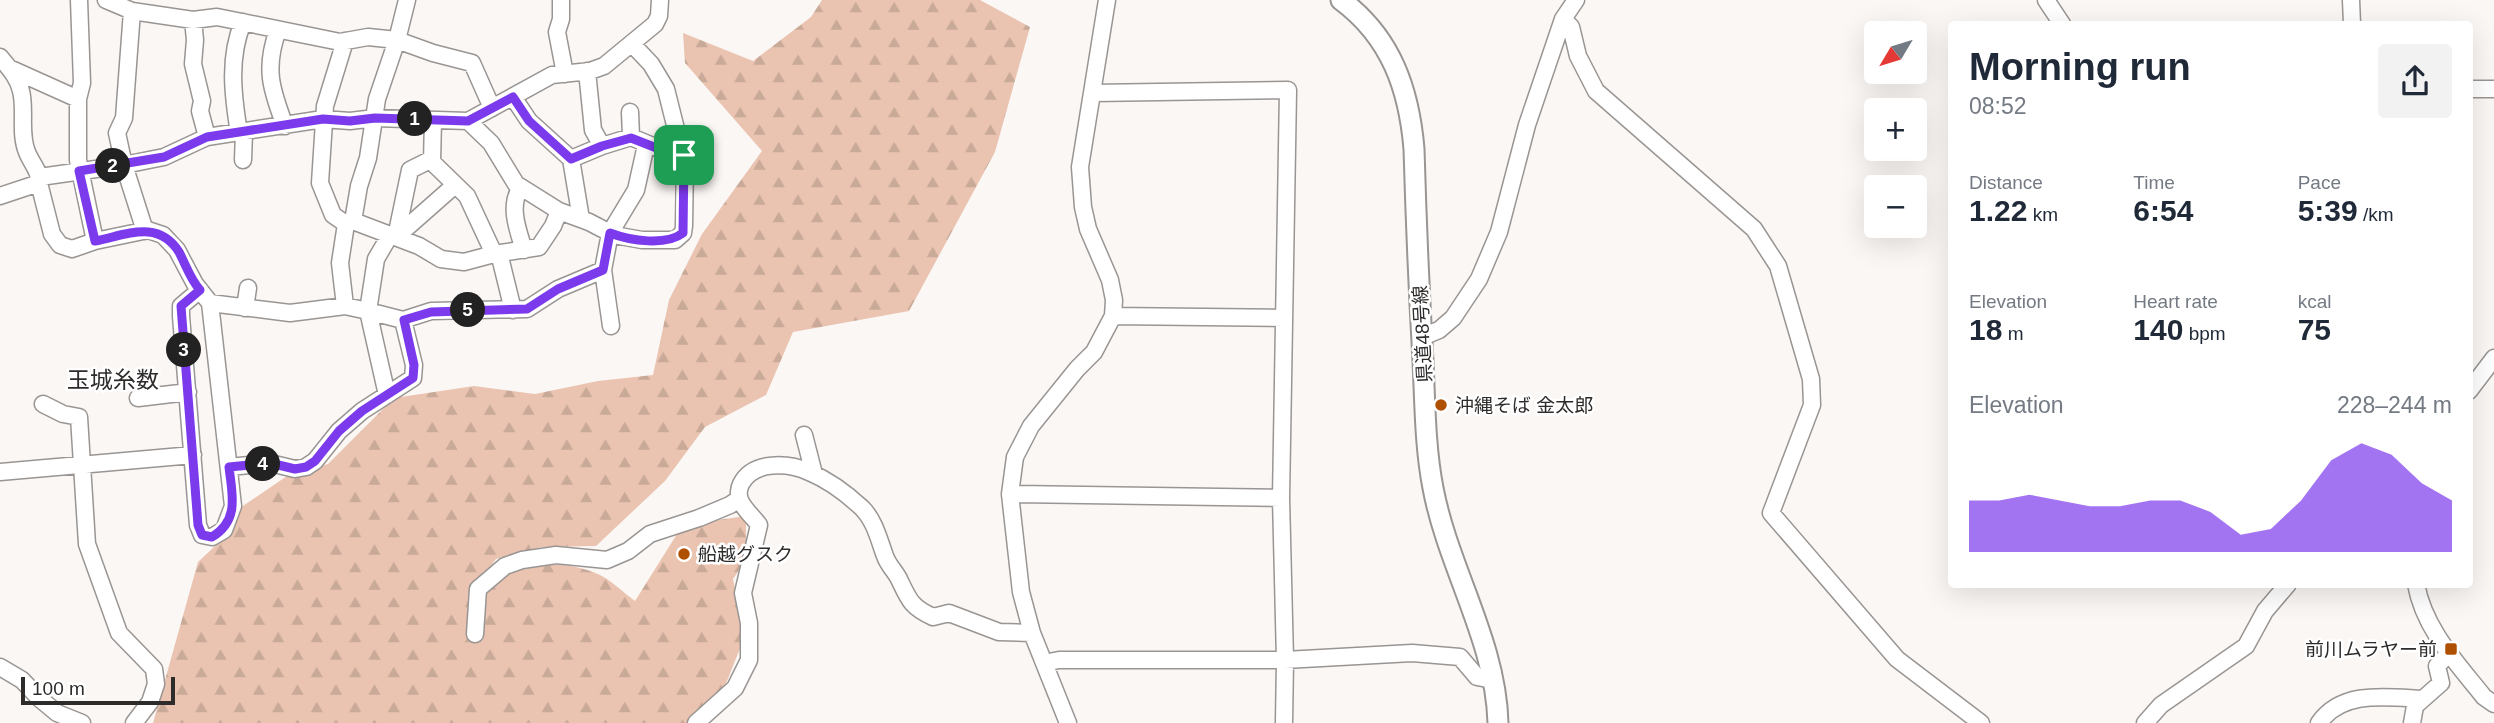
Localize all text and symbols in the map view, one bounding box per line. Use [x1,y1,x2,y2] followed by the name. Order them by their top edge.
[1864,21,1927,84] north arrow
[1864,21,1927,238] map controls
[2378,44,2452,118] button: share
[1969,46,2191,88] text: Morning run
[1969,93,2027,119] text: 08:52
[1864,98,1927,161] button: +
[398,102,432,136] pin: 1
[409,108,420,129] text: 1
[654,125,714,185] pin
[665,136,703,174] icon: arrive
[96,148,130,184] pin: 2
[107,155,118,176] text: 2
[1969,172,2043,193] text: Distance
[2133,172,2175,193] text: Time
[2298,172,2341,193] text: Pace
[1864,175,1927,238] button: −
[1969,194,2027,227] text: 1.22
[2133,194,2193,227] text: 6:54
[2298,194,2358,227] text: 5:39
[2027,204,2058,225] text: km
[2358,204,2394,225] text: /km
[1409,285,1436,383] street label: 県道48号線
[1969,291,2047,312] text: Elevation
[2133,291,2218,312] text: Heart rate
[2298,291,2331,312] text: kcal
[450,292,486,328] pin: 5
[462,299,473,320] text: 5
[1969,313,2002,346] text: 18
[2133,313,2183,346] text: 140
[2298,313,2331,346] text: 75
[2002,323,2023,344] text: m
[2183,323,2226,344] text: bpm
[166,332,202,368] pin: 3
[178,339,189,360] text: 3
[67,367,159,393] district label: 玉城糸数
[1969,392,2064,418] text: Elevation
[2337,392,2452,418] text: 228–244 m
[1455,395,1593,416] place label: 沖縄そば 金太郎
[1433,397,1449,413] marker: 沖縄そば 金太郎
[246,447,280,482] pin: 4
[257,453,268,474] text: 4
[698,544,793,565] place label: 船越グスク
[676,546,692,562] marker: 船越グスク
[2305,639,2437,660] place label: 前川ムラヤー前
[2443,641,2459,657] marker: 前川ムラヤー前
[21,674,175,706] scale bar
[32,678,85,699] text: 100 m

